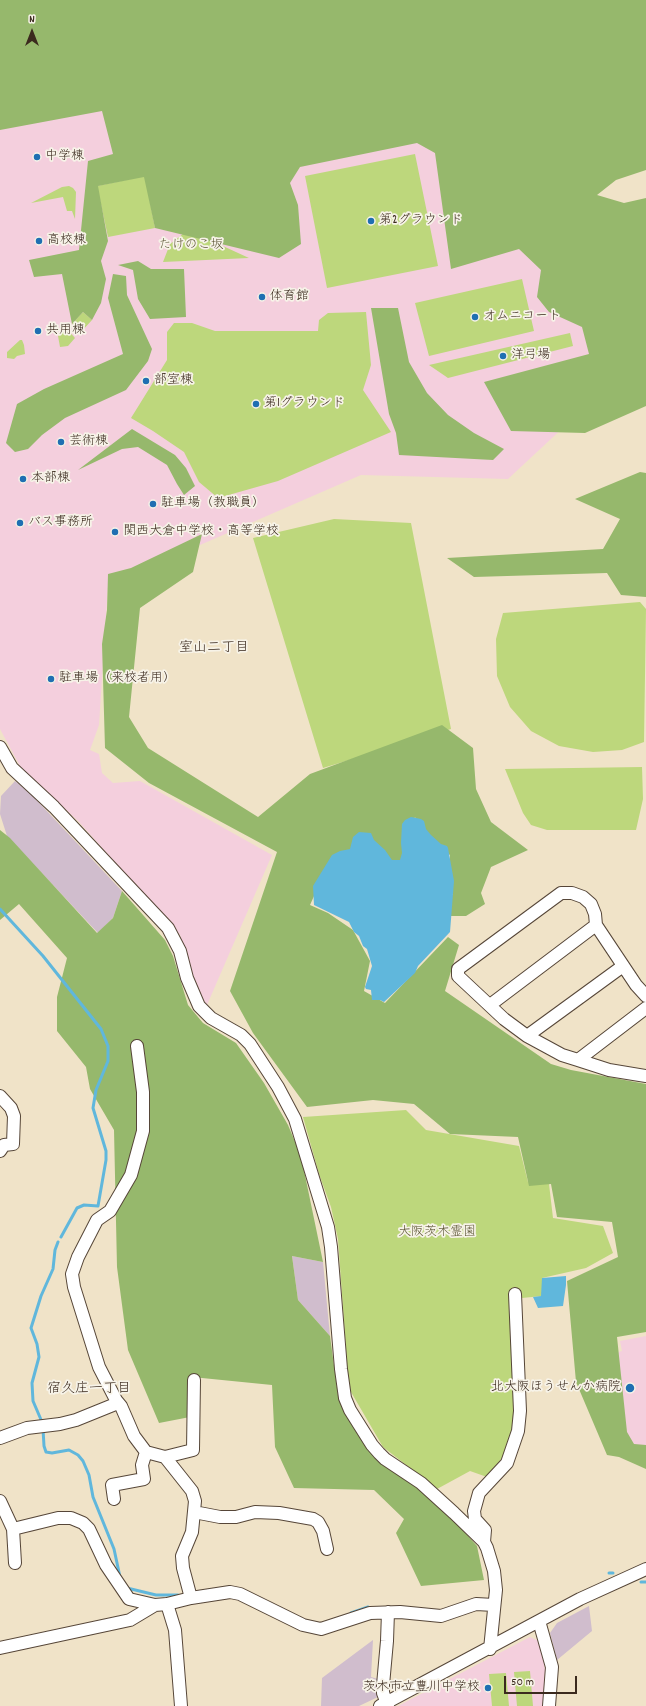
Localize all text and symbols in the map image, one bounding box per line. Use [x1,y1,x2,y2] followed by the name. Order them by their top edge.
[12,12,52,52] north arrow
[29,12,35,28] text: N
[45,149,84,165] place label: 中学棟
[32,152,42,162] marker: 中学棟
[379,213,463,229] place label: 第2グラウンド
[366,216,376,226] marker: 第2グラウンド
[47,233,86,249] place label: 高校棟
[34,236,44,246] marker: 高校棟
[159,238,223,254] park label: たけのこ坂
[270,289,309,305] place label: 体育館
[257,292,267,302] marker: 体育館
[483,309,561,325] place label: オムニコート
[470,312,480,322] marker: オムニコート
[46,323,85,339] place label: 共用棟
[33,326,43,336] marker: 共用棟
[511,348,550,364] place label: 洋弓場
[498,351,508,361] marker: 洋弓場
[154,373,193,389] place label: 部室棟
[141,376,151,386] marker: 部室棟
[264,396,345,412] place label: 第1グラウンド
[251,399,261,409] marker: 第1グラウンド
[69,434,108,450] place label: 芸術棟
[56,437,66,447] marker: 芸術棟
[31,471,70,487] place label: 本部棟
[18,474,28,484] marker: 本部棟
[161,496,265,512] place label: 駐車場（教職員）
[148,499,158,509] marker: 駐車場（教職員）
[28,515,93,531] place label: バス事務所
[15,518,25,528] marker: バス事務所
[123,524,279,540] place label: 関西大倉中学校・高等学校
[110,527,120,537] marker: 関西大倉中学校・高等学校
[179,641,249,657] district label: 室山二丁目
[59,671,176,687] place label: 駐車場（来校者用）
[46,674,56,684] marker: 駐車場（来校者用）
[398,1225,476,1241] park label: 大阪茨木霊園
[491,1380,621,1396] place label: 北大阪ほうせんか病院
[47,1382,131,1398] district label: 宿久庄一丁目
[624,1382,636,1394] marker: 北大阪ほうせんか病院
[506,1668,579,1694] scale bar
[511,1674,534,1691] text: 50 m
[363,1680,480,1696] place label: 茨木市立豊川中学校
[483,1683,493,1693] marker: 茨木市立豊川中学校

